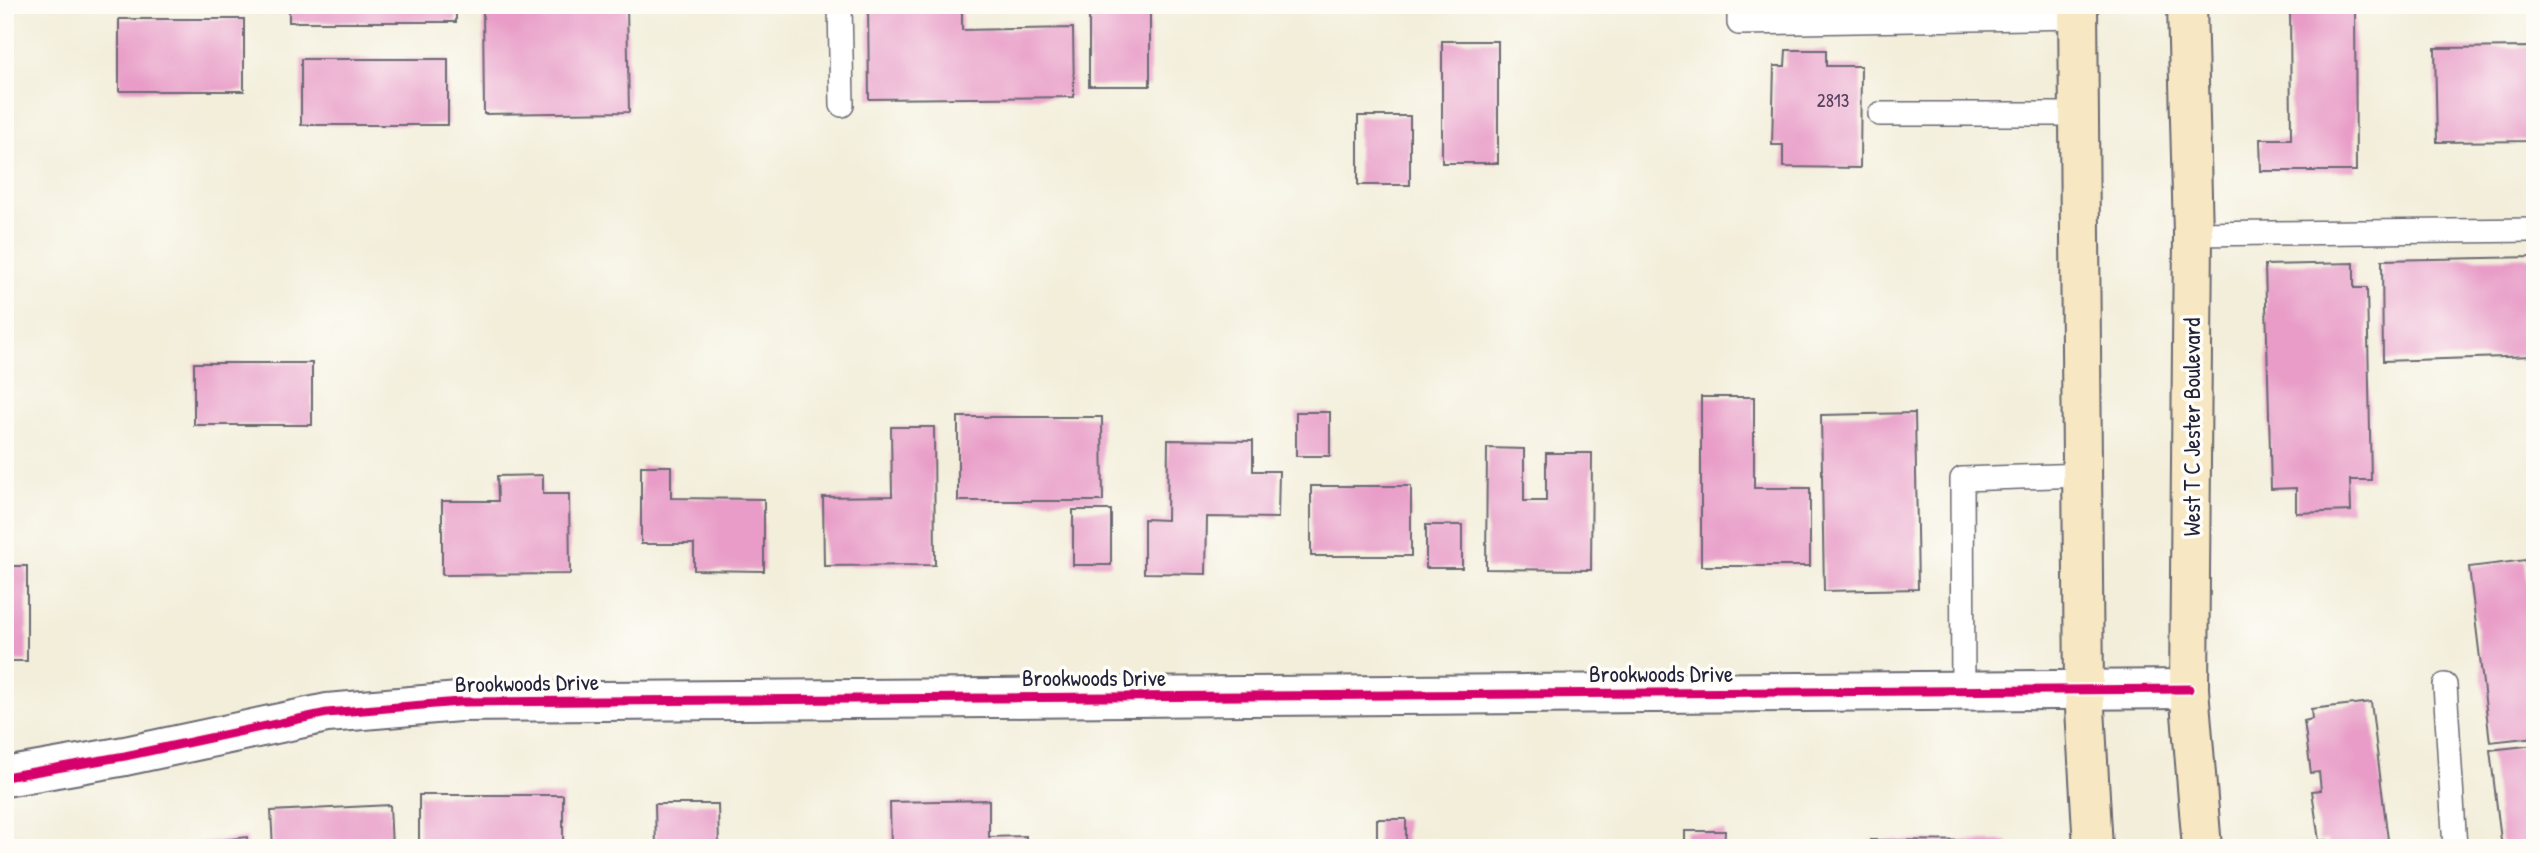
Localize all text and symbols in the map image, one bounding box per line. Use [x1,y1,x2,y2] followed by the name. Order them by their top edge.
[1817,87,1849,113] house number: 2813
[2176,318,2207,536] street label: West T C Jester Boulevard
[1589,658,1733,689] street label: Brookwoods Drive
[1022,662,1166,693] street label: Brookwoods Drive
[455,666,599,699] street label: Brookwoods Drive

